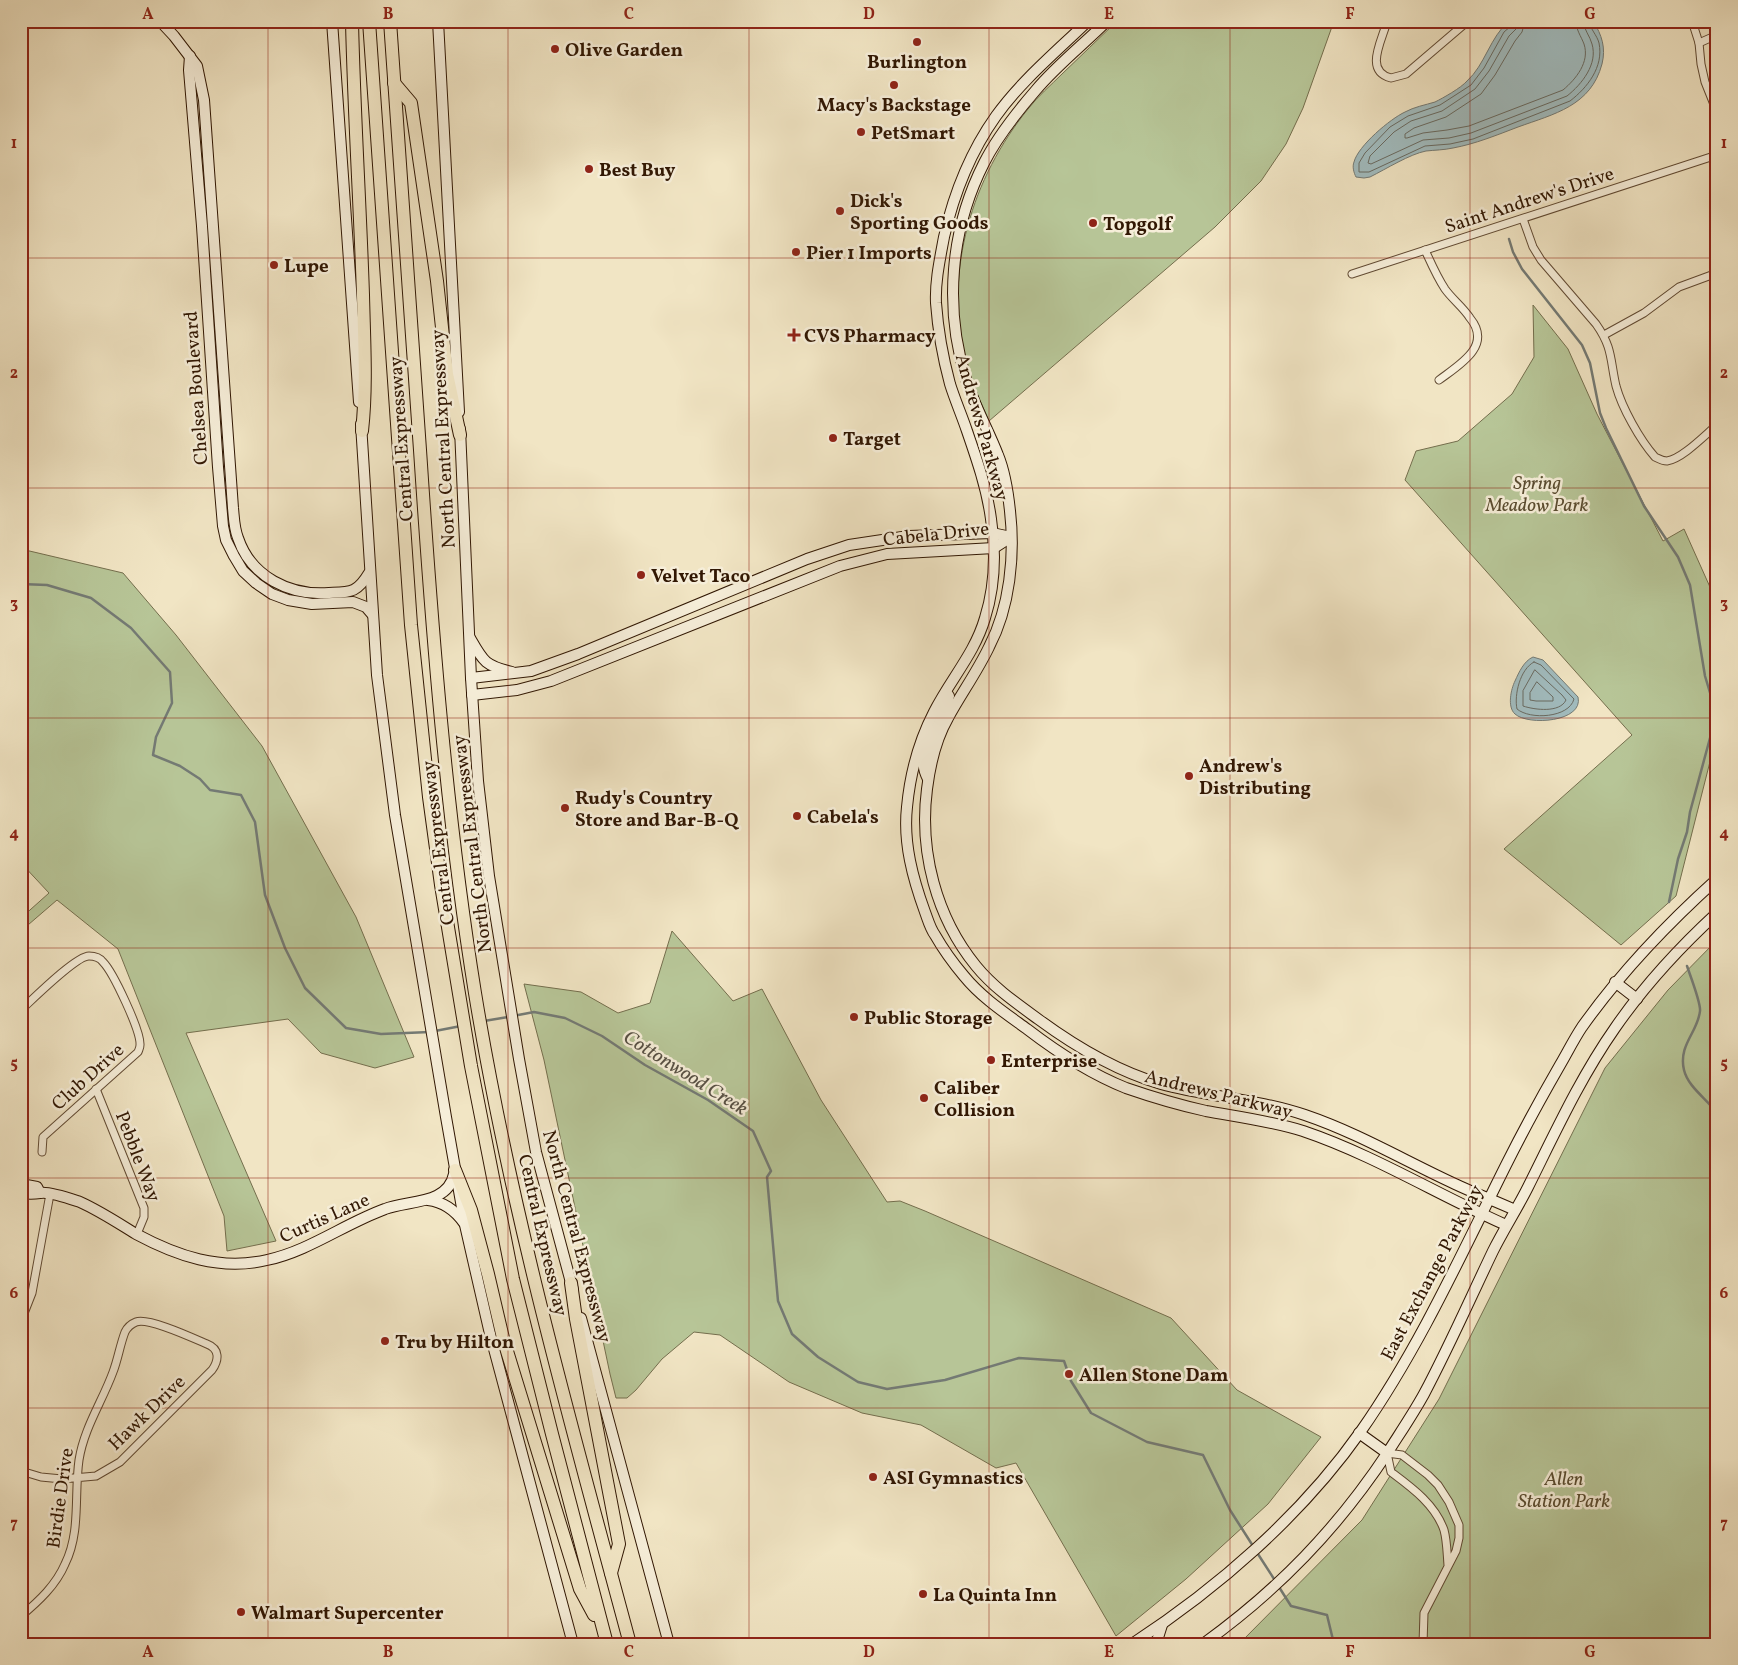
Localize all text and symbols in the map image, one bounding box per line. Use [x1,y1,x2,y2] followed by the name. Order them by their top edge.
[142,4,154,26] text: A
[383,4,394,26] text: B
[624,4,634,26] text: C
[863,4,875,26] text: D
[1104,4,1114,26] text: E
[1345,4,1355,26] text: F
[1584,4,1596,26] text: G
[911,36,923,48] marker: Burlington
[565,38,683,64] place label: Olive Garden
[549,43,561,55] marker: Olive Garden
[867,50,967,76] place label: Burlington
[888,79,900,91] marker: Macy's Backstage
[817,93,971,119] place label: Macy's Backstage
[871,121,955,147] place label: PetSmart
[855,126,867,138] marker: PetSmart
[11,133,17,155] text: 1
[1721,133,1727,155] text: 1
[599,158,676,184] place label: Best Buy
[1442,161,1618,241] street label: Saint Andrew's Drive
[583,163,595,175] marker: Best Buy
[850,189,989,237] place label: Dick's Sporting Goods
[834,205,846,217] marker: Dick's Sporting Goods
[1103,212,1173,238] place label: Topgolf
[1087,217,1099,229] marker: Topgolf
[806,241,932,267] place label: Pier 1 Imports
[790,246,802,258] marker: Pier 1 Imports
[284,254,329,280] place label: Lupe
[268,259,280,271] marker: Lupe
[179,310,215,466] street label: Chelsea Boulevard
[804,324,936,350] place label: CVS Pharmacy
[425,329,463,549] street label: North Central Expressway
[788,329,800,341] marker: CVS Pharmacy
[948,351,1014,504] street label: Andrews Parkway
[383,356,421,522] street label: Central Expressway
[10,363,18,385] text: 2
[1720,363,1728,385] text: 2
[843,427,901,453] place label: Target
[827,432,839,444] marker: Target
[1485,471,1589,519] park label: Spring Meadow Park
[882,516,991,553] street label: Cabela Drive
[651,564,751,590] place label: Velvet Taco
[635,569,647,581] marker: Velvet Taco
[10,593,18,615] text: 3
[1720,593,1728,615] text: 3
[447,733,499,954] street label: North Central Expressway
[1199,754,1311,802] place label: Andrew's Distributing
[416,759,462,926] street label: Central Expressway
[1183,770,1195,782] marker: Andrew's Distributing
[575,786,739,834] place label: Rudy's Country Store and Bar-B-Q
[559,802,571,814] marker: Rudy's Country Store and Bar-B-Q
[807,805,879,831] place label: Cabela's
[791,810,803,822] marker: Cabela's
[9,823,19,845] text: 4
[1719,823,1729,845] text: 4
[864,1006,993,1032] place label: Public Storage
[848,1011,860,1023] marker: Public Storage
[617,1024,753,1123] water label: Cottonwood Creek
[46,1038,130,1117] street label: Club Drive
[1001,1049,1097,1075] place label: Enterprise
[10,1053,18,1075] text: 5
[1720,1053,1728,1075] text: 5
[985,1054,997,1066] marker: Enterprise
[1142,1064,1295,1126] street label: Andrews Parkway
[934,1076,1015,1124] place label: Caliber Collision
[918,1092,930,1104] marker: Caliber Collision
[108,1108,166,1206] street label: Pebble Way
[535,1127,617,1346] street label: North Central Expressway
[511,1152,573,1319] street label: Central Expressway
[1375,1180,1490,1365] street label: East Exchange Parkway
[276,1187,374,1250] street label: Curtis Lane
[10,1283,19,1305] text: 6
[1720,1283,1729,1305] text: 6
[395,1330,514,1356] place label: Tru by Hilton
[379,1335,391,1347] marker: Tru by Hilton
[1079,1363,1228,1389] place label: Allen Stone Dam
[1063,1368,1075,1380] marker: Allen Stone Dam
[103,1370,192,1457] street label: Hawk Drive
[41,1446,81,1550] street label: Birdie Drive
[883,1466,1024,1492] place label: ASI Gymnastics
[1518,1467,1610,1515] park label: Allen Station Park
[867,1471,879,1483] marker: ASI Gymnastics
[10,1513,18,1535] text: 7
[1720,1513,1728,1535] text: 7
[933,1583,1057,1609] place label: La Quinta Inn
[917,1588,929,1600] marker: La Quinta Inn
[251,1601,444,1627] place label: Walmart Supercenter
[235,1606,247,1618] marker: Walmart Supercenter
[142,1642,154,1664] text: A
[383,1642,394,1664] text: B
[624,1642,634,1664] text: C
[863,1642,875,1664] text: D
[1104,1642,1114,1664] text: E
[1345,1642,1355,1664] text: F
[1584,1642,1596,1664] text: G

